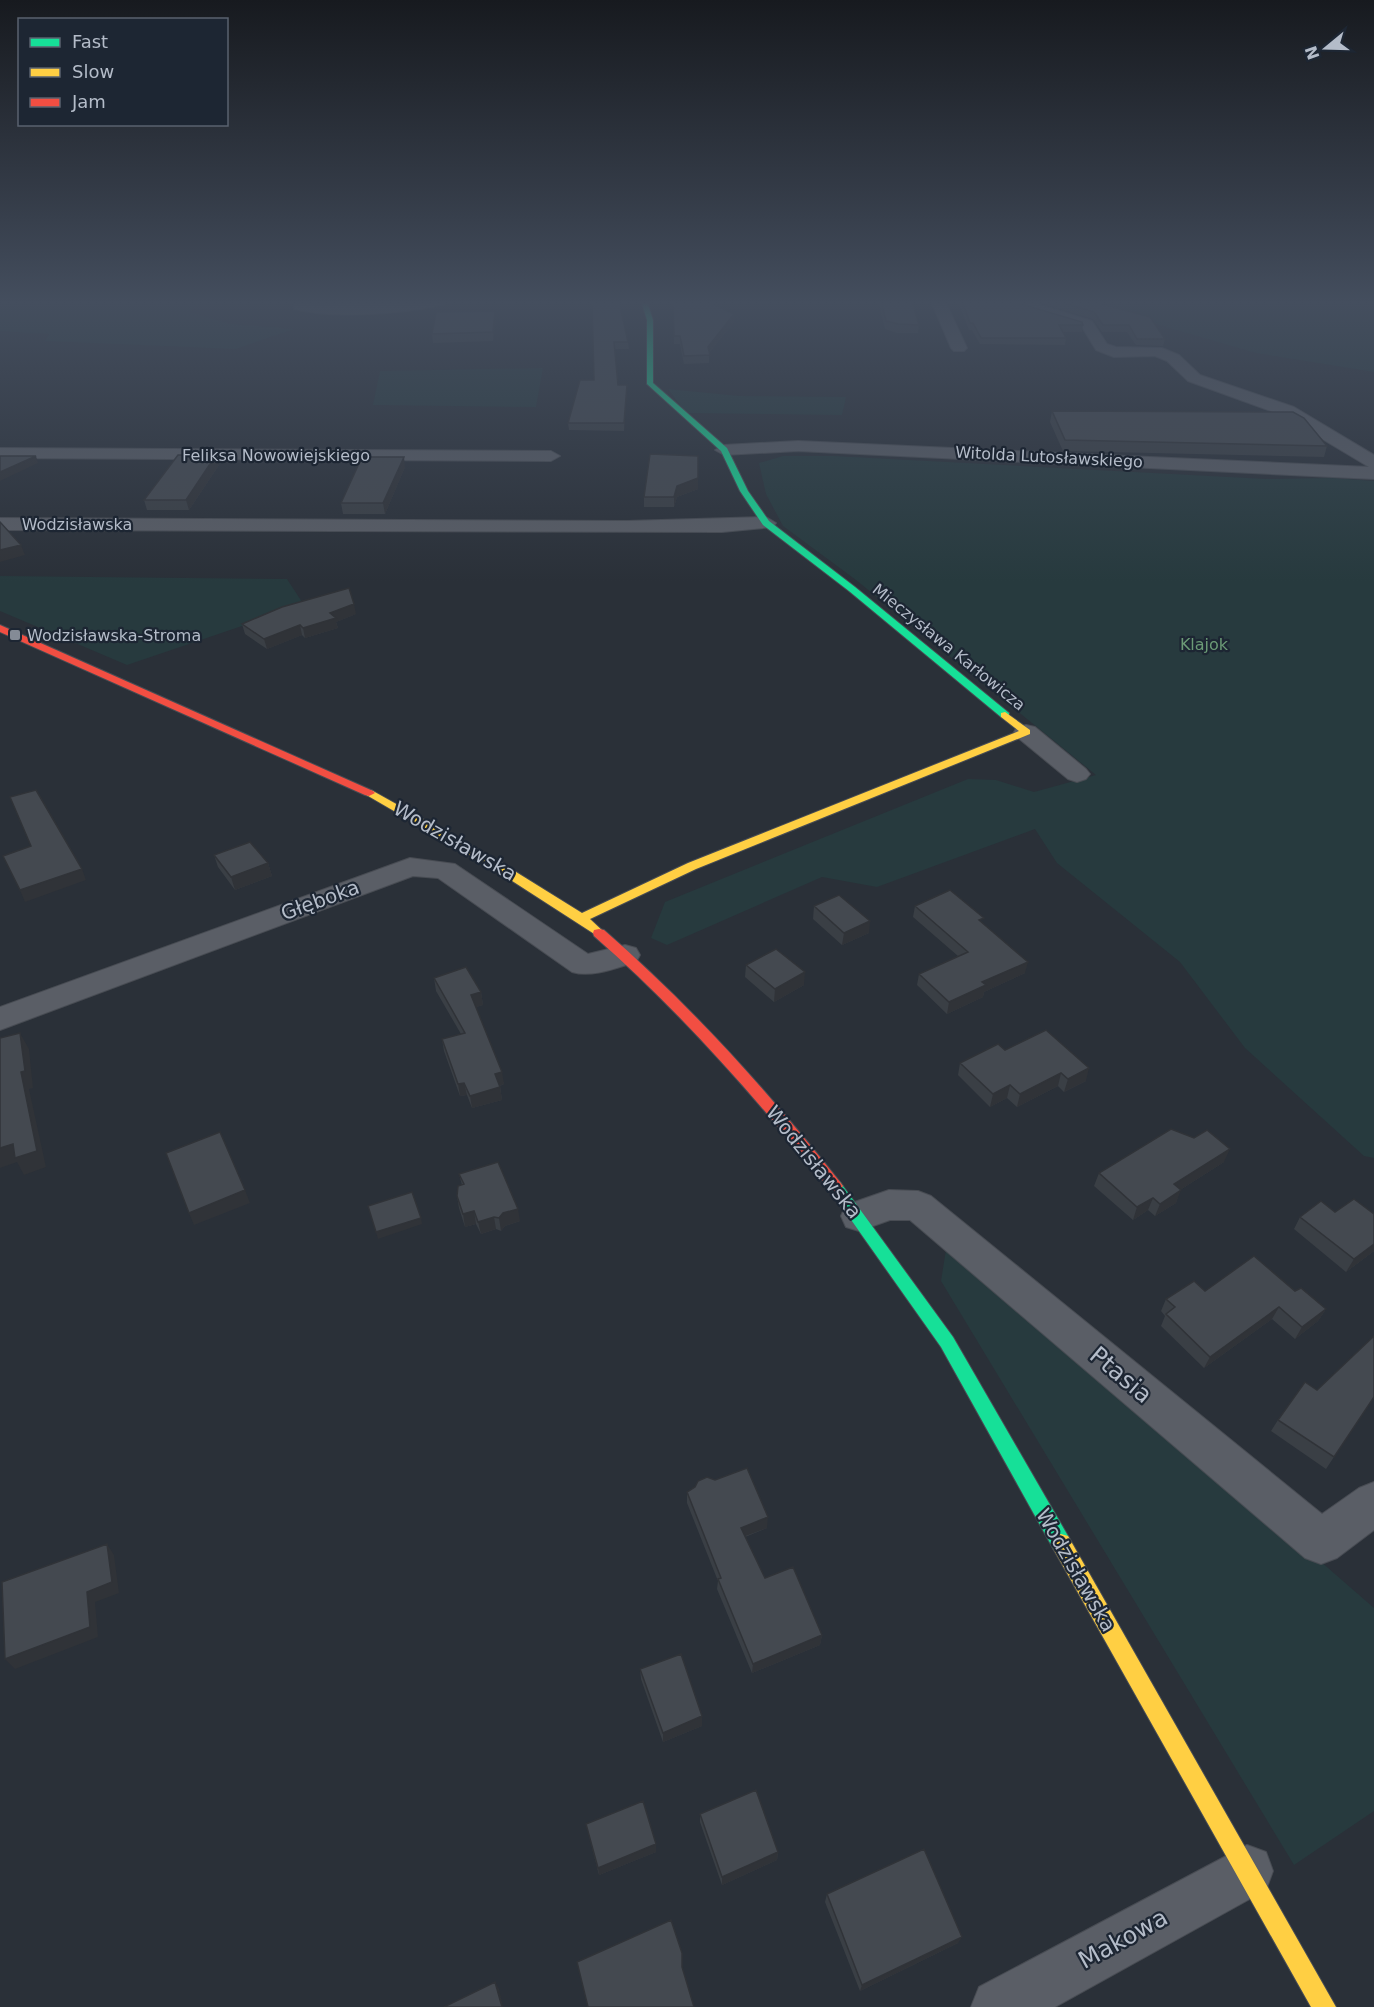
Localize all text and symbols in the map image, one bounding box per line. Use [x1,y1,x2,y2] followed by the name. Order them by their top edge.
[18,18,228,126] legend
[1296,18,1356,78] north arrow
[72,31,108,52] text: Fast
[1301,43,1323,62] text: N
[72,61,114,82] text: Slow
[71,91,106,112] text: Jam
[955,443,1143,471] street label: Witolda Lutosławskiego
[182,446,370,465] street label: Feliksa Nowowiejskiego
[22,515,132,534] street label: Wodzisławska
[869,580,1029,714] street label: Mieczysława Karłowicza
[27,626,201,645] place label: Wodzisławska-Stroma
[8,628,22,642] marker: Wodzisławska-Stroma
[1180,635,1229,654] park label: Klajok
[389,796,521,886] street label: Wodzisławska
[277,875,363,925] street label: Głęboka
[761,1101,867,1223] street label: Wodzisławska
[1084,1341,1158,1409] street label: Ptasia
[1031,1504,1121,1636] street label: Wodzisławska
[1074,1903,1172,1975] street label: Makowa

